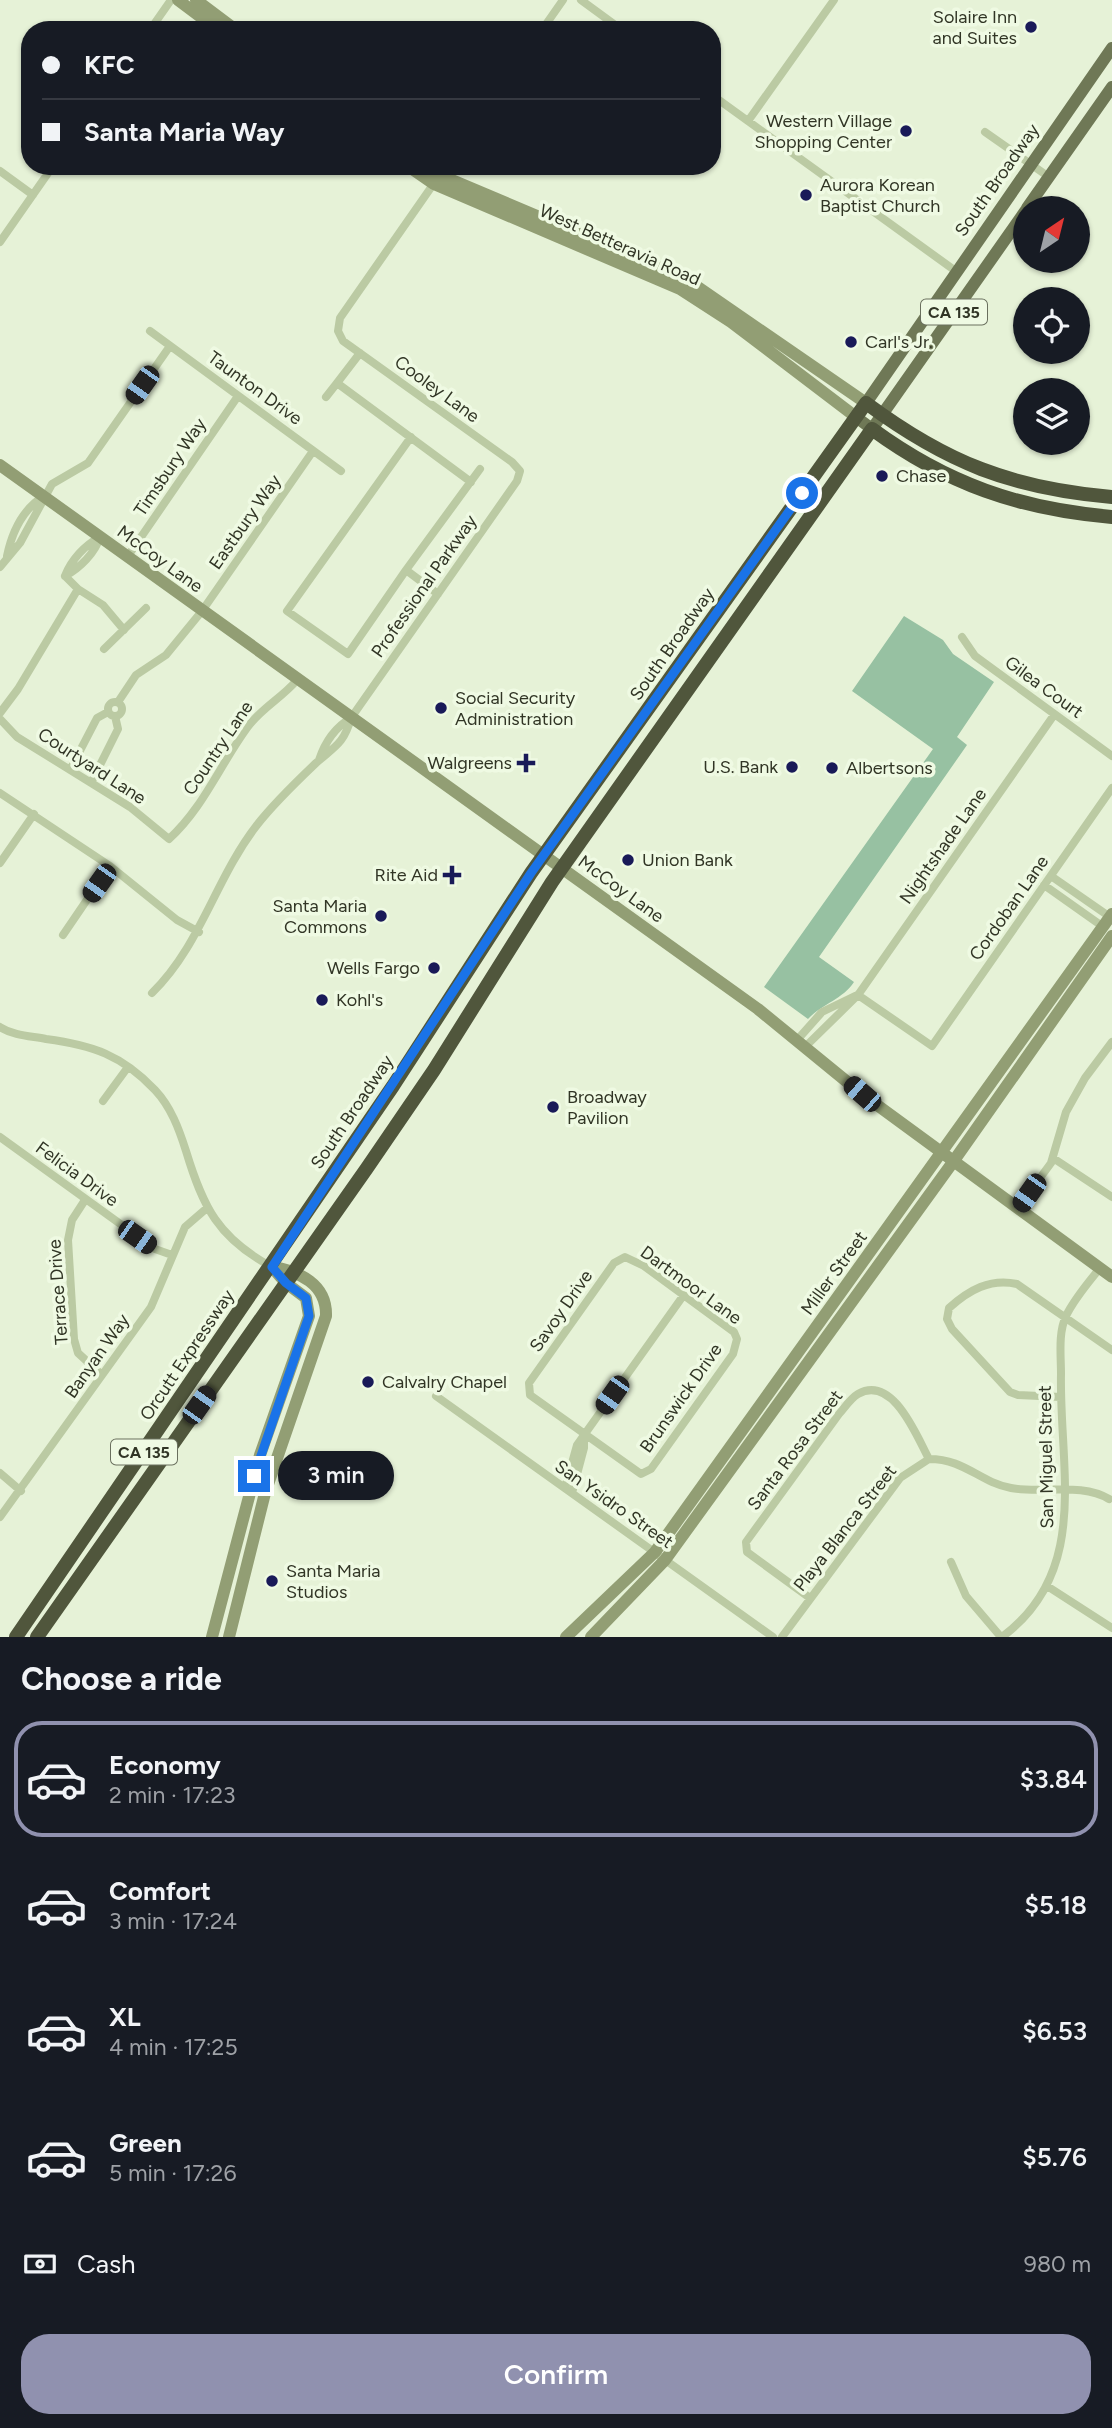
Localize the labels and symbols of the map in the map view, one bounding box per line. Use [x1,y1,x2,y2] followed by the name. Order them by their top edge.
[933,6,1017,49] place label: Solaire Inn and Suites
[1023,19,1039,35] marker: Solaire Inn and Suites
[754,110,892,153] place label: Western Village Shopping Center
[950,119,1044,241] street label: South Broadway
[898,123,914,139] marker: Western Village Shopping Center
[820,174,940,217] place label: Aurora Korean Baptist Church
[798,187,814,203] marker: Aurora Korean Baptist Church
[1013,196,1090,273] north arrow
[536,200,704,290] street label: West Betteravia Road
[921,300,987,324] road number: CA 135
[865,331,933,353] place label: Carl's Jr.
[843,334,859,350] marker: Carl's Jr.
[203,346,307,430] street label: Taunton Drive
[390,351,484,427] street label: Cooley Lane
[122,362,163,408] car
[129,413,211,520] street label: Timsbury Way
[896,465,947,487] place label: Chase
[874,468,890,484] marker: Chase
[204,470,286,574] street label: Eastbury Way
[786,477,818,509] route start
[367,510,482,662] street label: Professional Parkway
[113,521,207,598] street label: McCoy Lane
[625,583,719,705] street label: South Broadway
[1000,651,1088,723] street label: Gilea Court
[455,687,576,730] place label: Social Security Administration
[178,697,258,799] street label: Country Lane
[433,700,449,716] marker: Social Security Administration
[34,723,150,809] street label: Courtyard Lane
[428,752,512,774] place label: Walgreens
[518,755,534,771] marker: Walgreens
[703,756,778,778] place label: U.S. Bank
[846,757,933,779] place label: Albertsons
[784,759,800,775] marker: U.S. Bank
[824,760,840,776] marker: Albertsons
[895,784,991,908] street label: Nightshade Lane
[642,849,733,871] place label: Union Bank
[574,851,668,928] street label: McCoy Lane
[965,851,1053,965] street label: Cordoban Lane
[620,852,636,868] marker: Union Bank
[79,860,120,906] car
[375,864,438,886] place label: Rite Aid
[444,867,460,883] marker: Rite Aid
[272,895,367,938] place label: Santa Maria Commons
[373,908,389,924] marker: Santa Maria Commons
[327,957,420,979] place label: Wells Fargo
[426,960,442,976] marker: Wells Fargo
[336,989,383,1011] place label: Kohl's
[314,992,330,1008] marker: Kohl's
[306,1050,398,1173] street label: South Broadway
[840,1072,885,1116] car
[567,1086,647,1129] place label: Broadway Pavilion
[545,1099,561,1115] marker: Broadway Pavilion
[31,1137,123,1211] street label: Felicia Drive
[1009,1170,1050,1216] car
[114,1216,161,1258] car
[796,1227,872,1319] street label: Miller Street
[43,1238,73,1345] street label: Terrace Drive
[636,1241,746,1329] street label: Dartmoor Lane
[525,1266,597,1356] street label: Savoy Drive
[135,1285,239,1425] street label: Orcutt Expressway
[60,1309,134,1402] street label: Banyan Way
[635,1339,727,1457] street label: Brunswick Drive
[382,1371,507,1393] place label: Calvalry Chapel
[592,1372,633,1418] car
[360,1374,376,1390] marker: Calvalry Chapel
[179,1382,220,1428] car
[743,1385,847,1514] street label: Santa Rosa Street
[1034,1385,1058,1529] street label: San Miguel Street
[111,1440,177,1464] road number: CA 135
[278,1452,394,1500] callout: 3 min
[551,1455,678,1553] street label: San Ysidro Street
[238,1460,270,1492] route end
[789,1460,901,1596] street label: Playa Blanca Street
[286,1560,381,1603] place label: Santa Maria Studios
[264,1573,280,1589] marker: Santa Maria Studios

